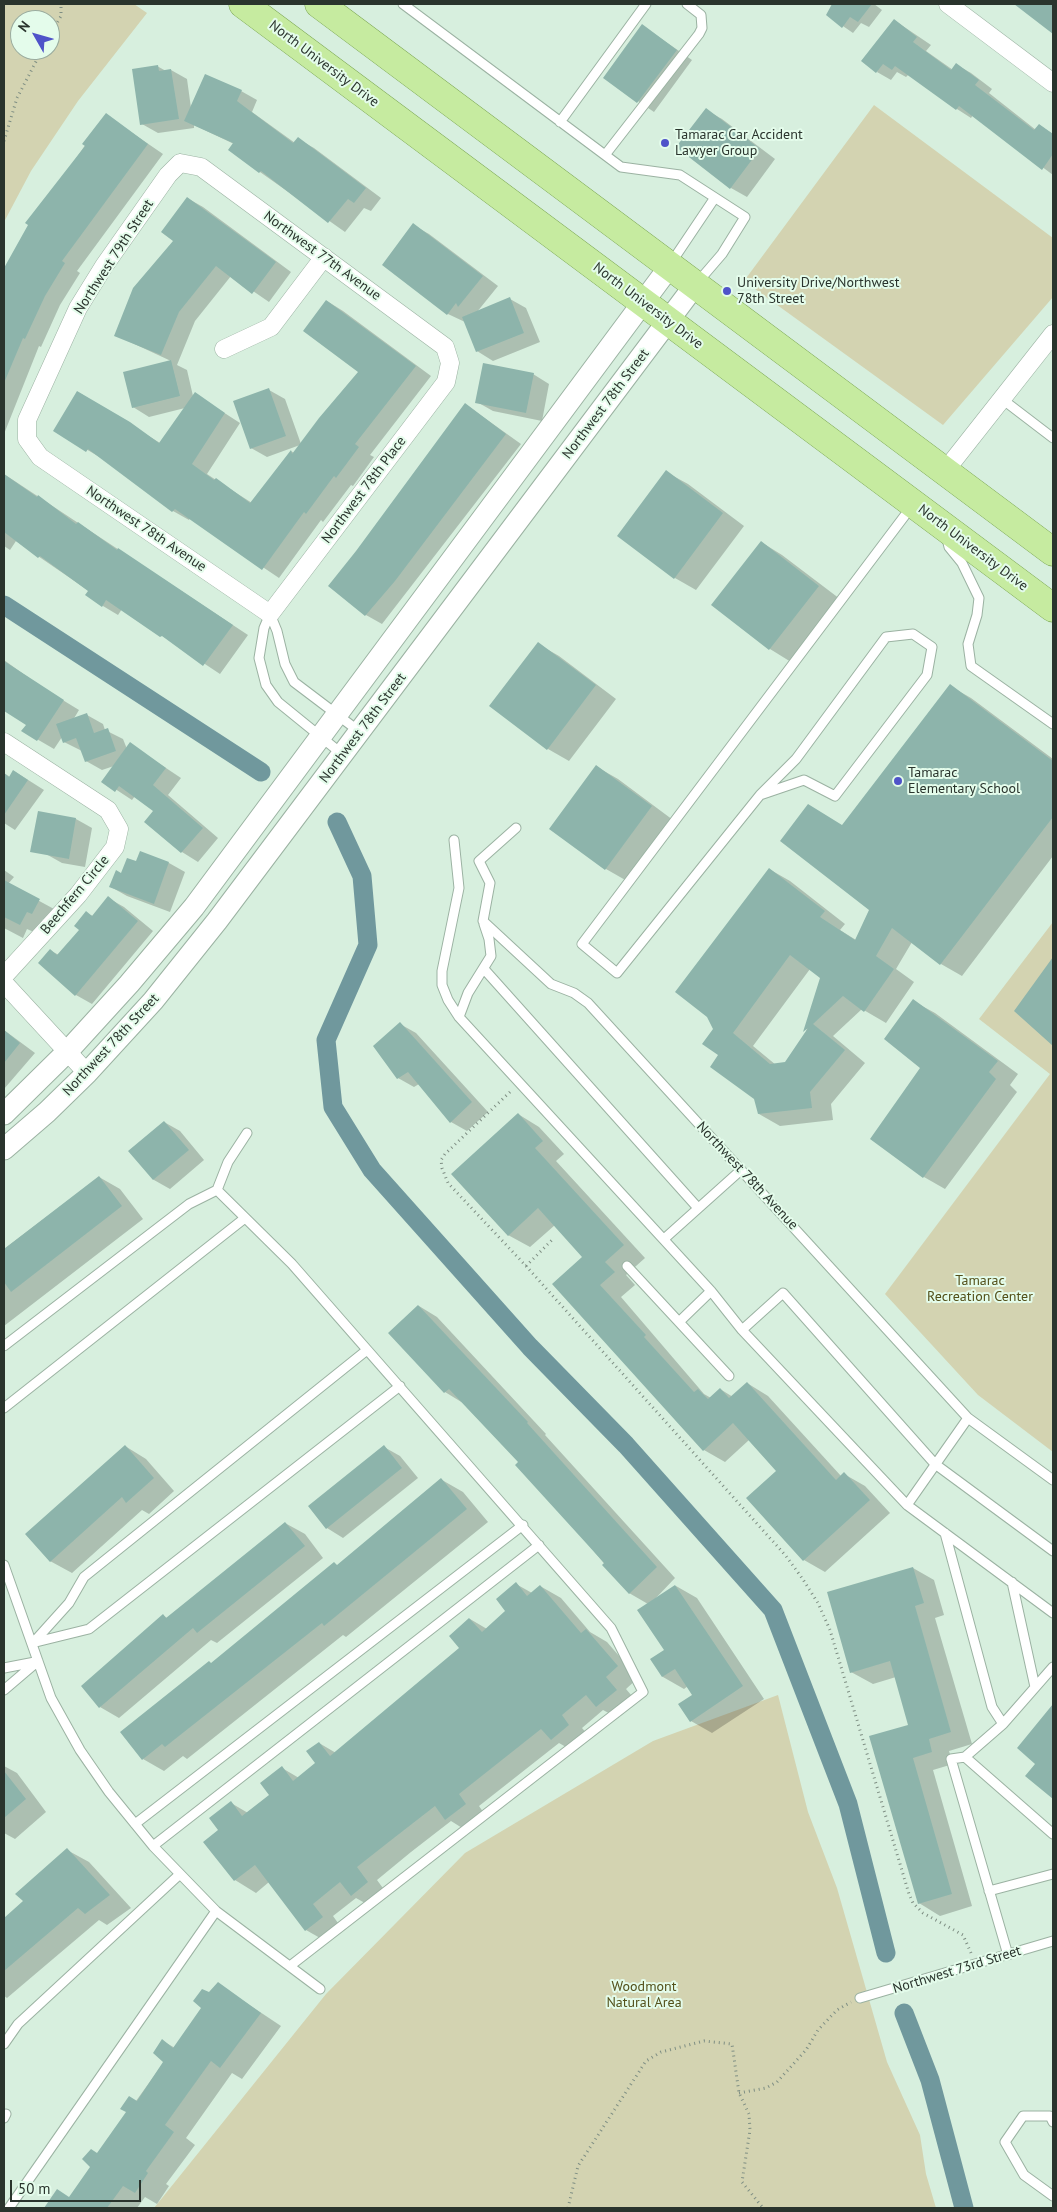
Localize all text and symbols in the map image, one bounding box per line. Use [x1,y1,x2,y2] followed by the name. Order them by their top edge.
[10,10,60,60] north arrow
[14,17,34,36] text: N
[266,17,382,111] street label: North University Drive
[675,127,803,160] place label: Tamarac Car Accident Lawyer Group
[659,137,671,149] marker: Tamarac Car Accident Lawyer Group
[71,197,157,317] street label: Northwest 79th Street
[260,208,384,304] street label: Northwest 77th Avenue
[590,259,706,353] street label: North University Drive
[737,275,899,308] place label: University Drive/Northwest 78th Street
[721,285,733,297] marker: University Drive/Northwest 78th Street
[559,346,653,462] street label: Northwest 78th Street
[318,433,410,547] street label: Northwest 78th Place
[83,483,209,575] street label: Northwest 78th Avenue
[915,501,1031,595] street label: North University Drive
[316,670,410,786] street label: Northwest 78th Street
[908,765,1020,798] place label: Tamarac Elementary School
[892,775,904,787] marker: Tamarac Elementary School
[37,852,113,938] street label: Beechfern Circle
[59,991,163,1099] street label: Northwest 78th Street
[693,1119,801,1233] street label: Northwest 78th Avenue
[927,1273,1033,1305] park label: Tamarac Recreation Center
[891,1942,1023,1998] street label: Northwest 73rd Street
[606,1979,682,2011] park label: Woodmont Natural Area
[12,2170,144,2202] scale bar
[18,2179,51,2198] text: 50 m

